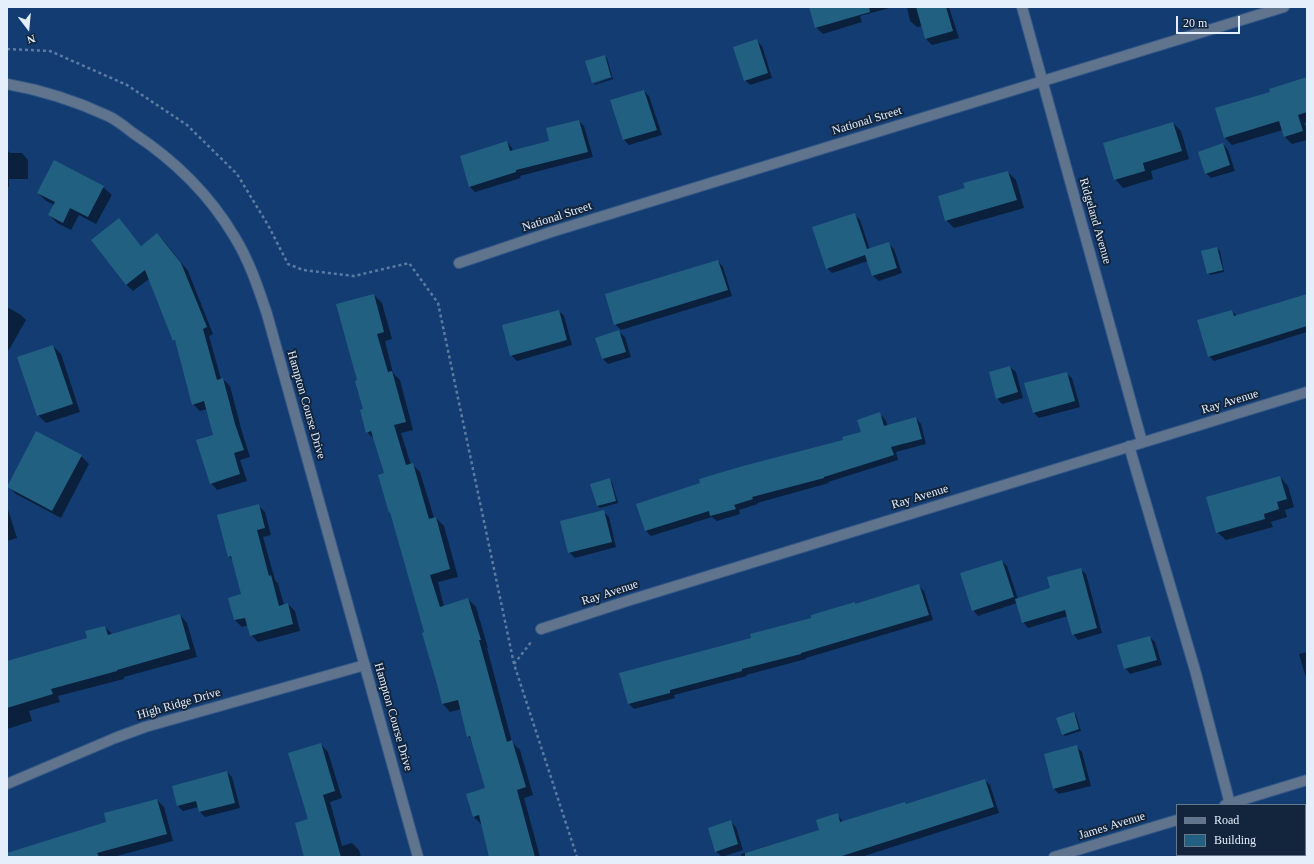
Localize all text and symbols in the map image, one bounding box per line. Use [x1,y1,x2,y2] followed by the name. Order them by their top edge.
[8,8,48,48] north arrow
[1178,8,1242,34] scale bar
[1183,16,1207,30] text: 20 m
[26,33,37,46] text: N
[830,104,904,138] street label: National Street
[1076,176,1114,266] street label: Ridgeland Avenue
[520,199,594,235] street label: National Street
[284,349,328,461] street label: Hampton Course Drive
[1200,387,1260,417] street label: Ray Avenue
[890,482,950,512] street label: Ray Avenue
[580,577,640,609] street label: Ray Avenue
[371,661,415,773] street label: Hampton Course Drive
[136,685,222,723] street label: High Ridge Drive
[1176,804,1306,856] legend
[1077,809,1147,843] street label: James Avenue
[1214,813,1239,827] text: Road
[1214,833,1256,847] text: Building

